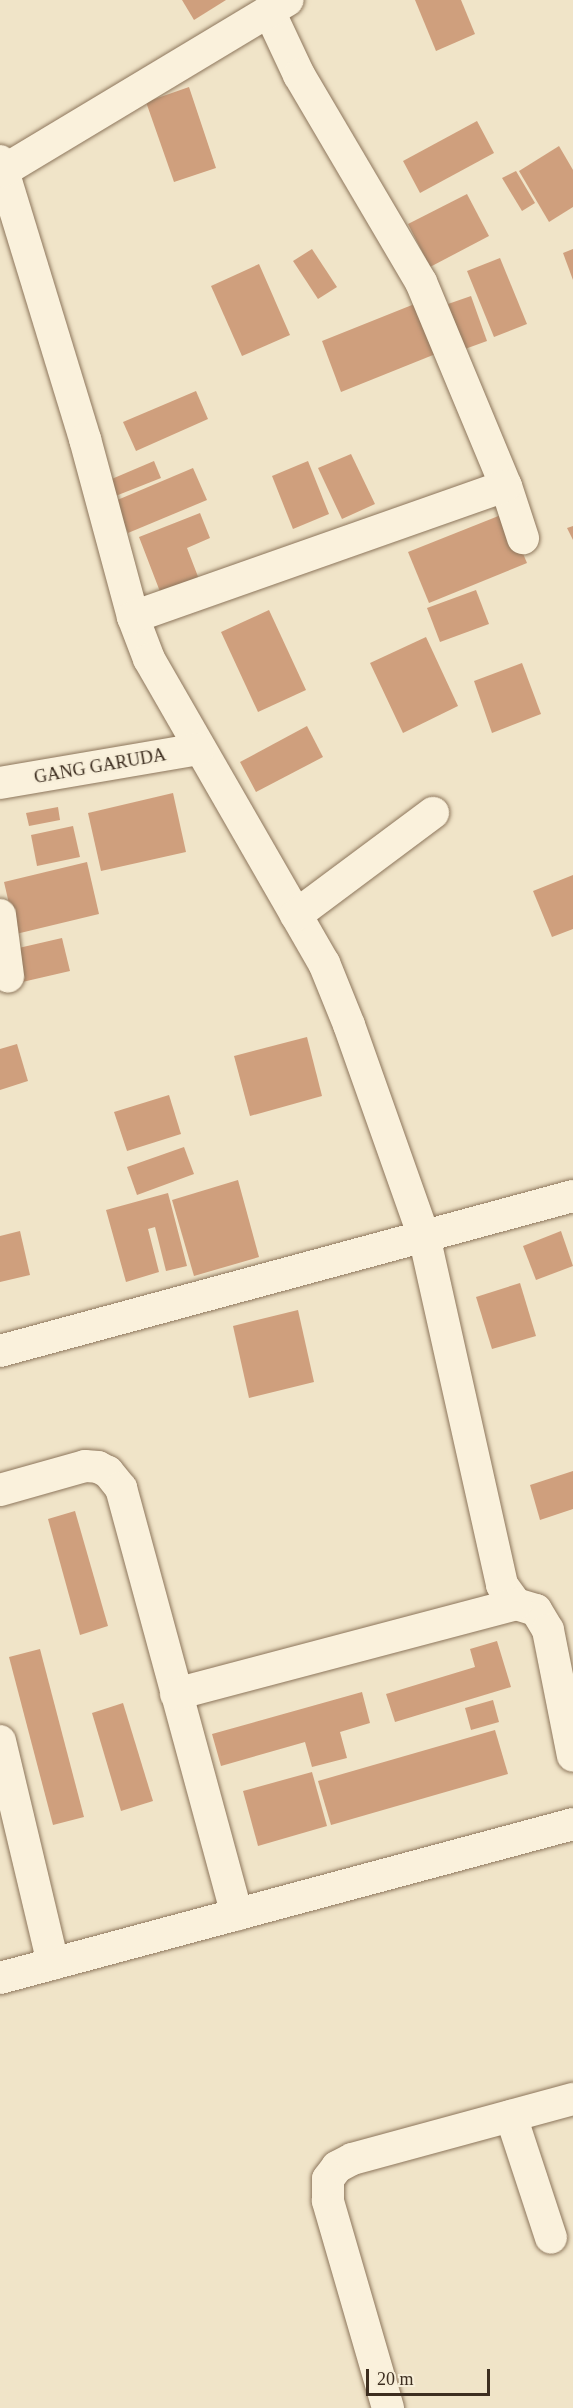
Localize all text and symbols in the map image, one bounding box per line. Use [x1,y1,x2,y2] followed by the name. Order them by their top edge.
[32,744,168,788] street label: GANG GARUDA
[369,2357,494,2395] scale bar
[377,2369,414,2389] text: 20 m

